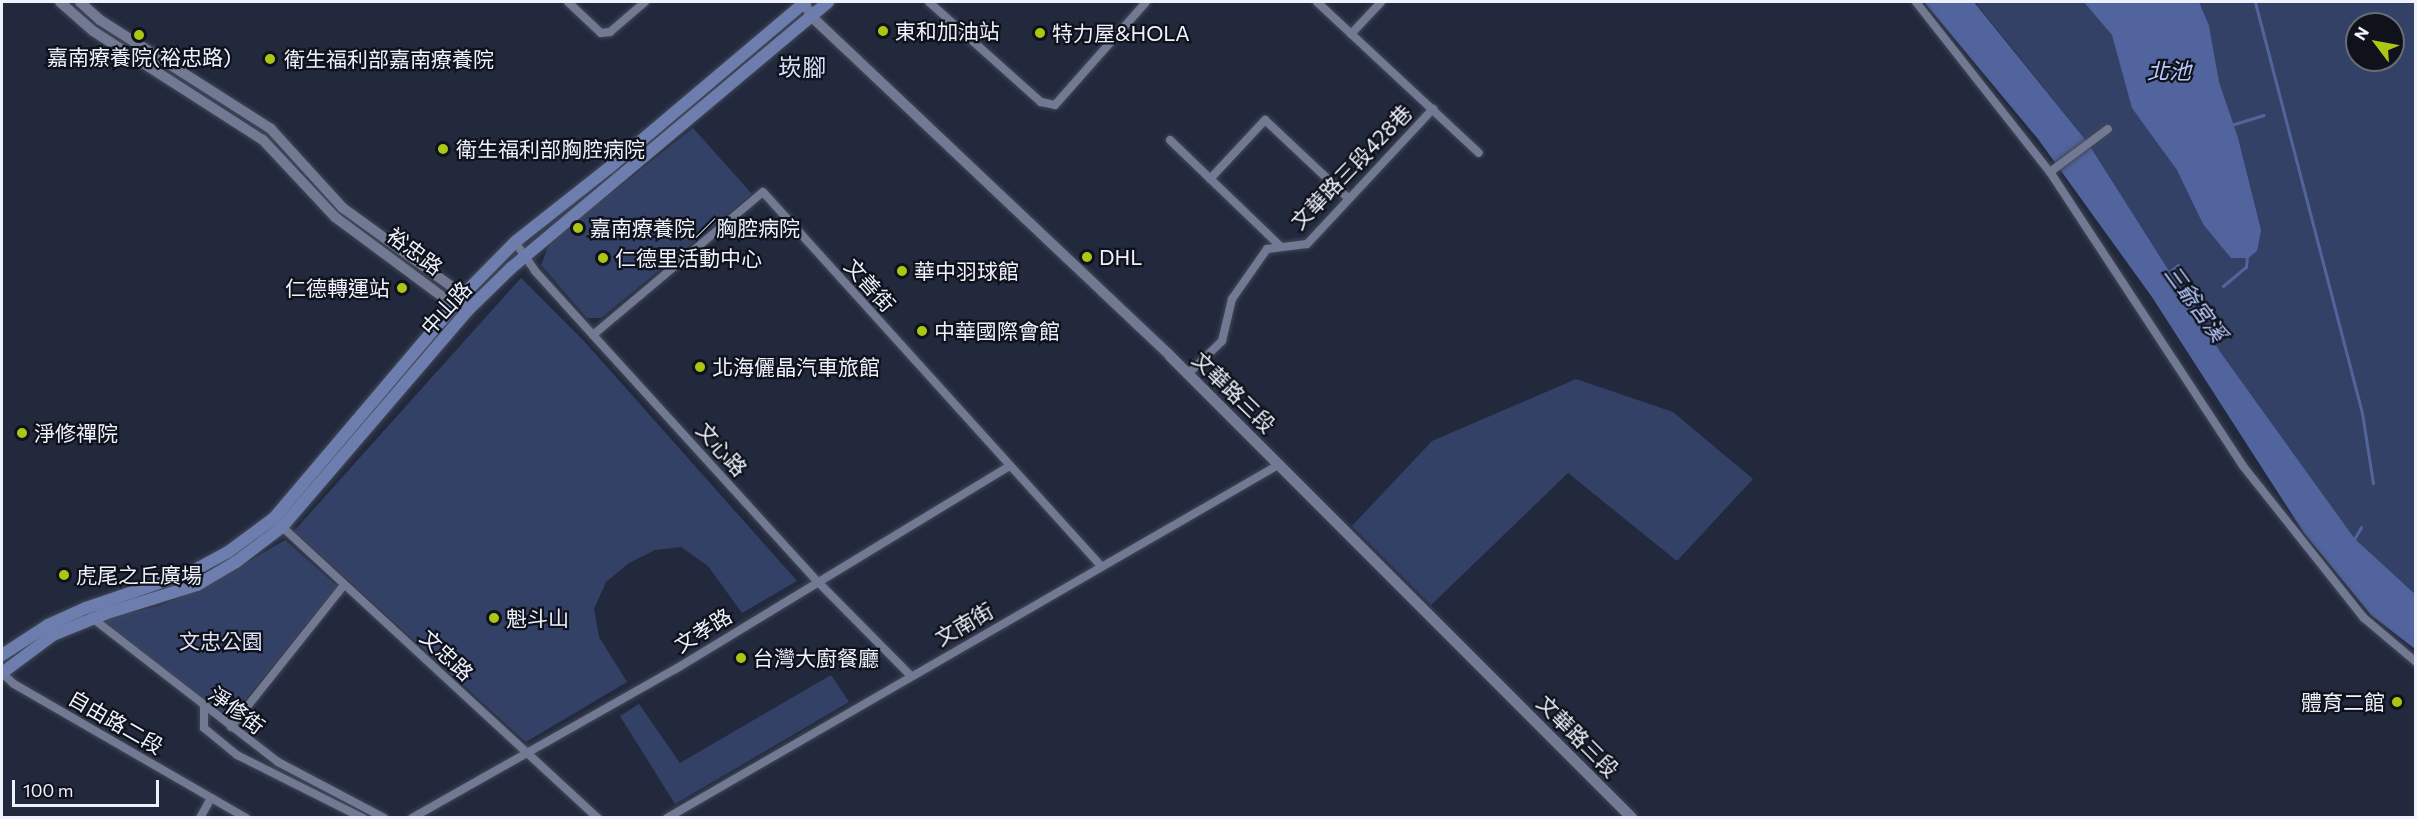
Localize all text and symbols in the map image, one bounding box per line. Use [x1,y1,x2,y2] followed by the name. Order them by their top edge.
[2345,12,2405,72] north arrow
[895,18,1000,44] place label: 東和加油站
[1052,20,1190,46] place label: 特力屋&HOLA
[2350,23,2372,43] text: N
[876,24,890,38] marker: 東和加油站
[1033,26,1047,40] marker: 特力屋&HOLA
[132,28,146,42] marker: 嘉南療養院(裕忠路)
[47,44,231,70] place label: 嘉南療養院(裕忠路)
[284,46,494,72] place label: 衛生福利部嘉南療養院
[261,50,279,68] marker: 衛生福利部嘉南療養院
[778,53,826,81] district label: 崁腳
[2147,58,2191,84] water label: 北池
[1285,100,1417,234] street label: 文華路三段428巷
[456,136,645,162] place label: 衛生福利部胸腔病院
[434,140,452,158] marker: 衛生福利部胸腔病院
[590,215,800,241] place label: 嘉南療養院／胸腔病院
[571,221,585,235] marker: 嘉南療養院／胸腔病院
[382,222,448,280] street label: 裕忠路
[1099,244,1142,270] place label: DHL
[615,245,762,271] place label: 仁德里活動中心
[1080,250,1094,264] marker: DHL
[596,251,610,265] marker: 仁德里活動中心
[840,253,900,317] street label: 文善街
[914,258,1019,284] place label: 華中羽球館
[2159,260,2233,346] water label: 三爺宮溪
[895,264,909,278] marker: 華中羽球館
[285,275,390,301] place label: 仁德轉運站
[416,276,476,340] street label: 中山路
[395,281,409,295] marker: 仁德轉運站
[934,318,1060,344] place label: 中華國際會館
[915,324,929,338] marker: 中華國際會館
[1187,346,1281,438] street label: 文華路三段
[712,354,880,380] place label: 北海儷晶汽車旅館
[693,360,707,374] marker: 北海儷晶汽車旅館
[692,417,752,481] street label: 文心路
[34,420,118,446] place label: 淨修禪院
[15,426,29,440] marker: 淨修禪院
[76,562,202,588] place label: 虎尾之丘廣場
[57,568,71,582] marker: 虎尾之丘廣場
[930,597,998,651] street label: 文南街
[670,603,736,657] street label: 文孝路
[506,605,569,631] place label: 魁斗山
[487,611,501,625] marker: 魁斗山
[415,624,479,686] street label: 文忠路
[179,628,263,654] park label: 文忠公園
[753,645,879,671] place label: 台灣大廚餐廳
[734,651,748,665] marker: 台灣大廚餐廳
[204,681,270,739] street label: 淨修街
[64,685,168,759] street label: 自由路二段
[2301,689,2385,715] place label: 體育二館
[1532,690,1624,782] street label: 文華路三段
[2390,695,2404,709] marker: 體育二館
[15,768,162,806] scale bar
[23,779,73,801] text: 100 m

